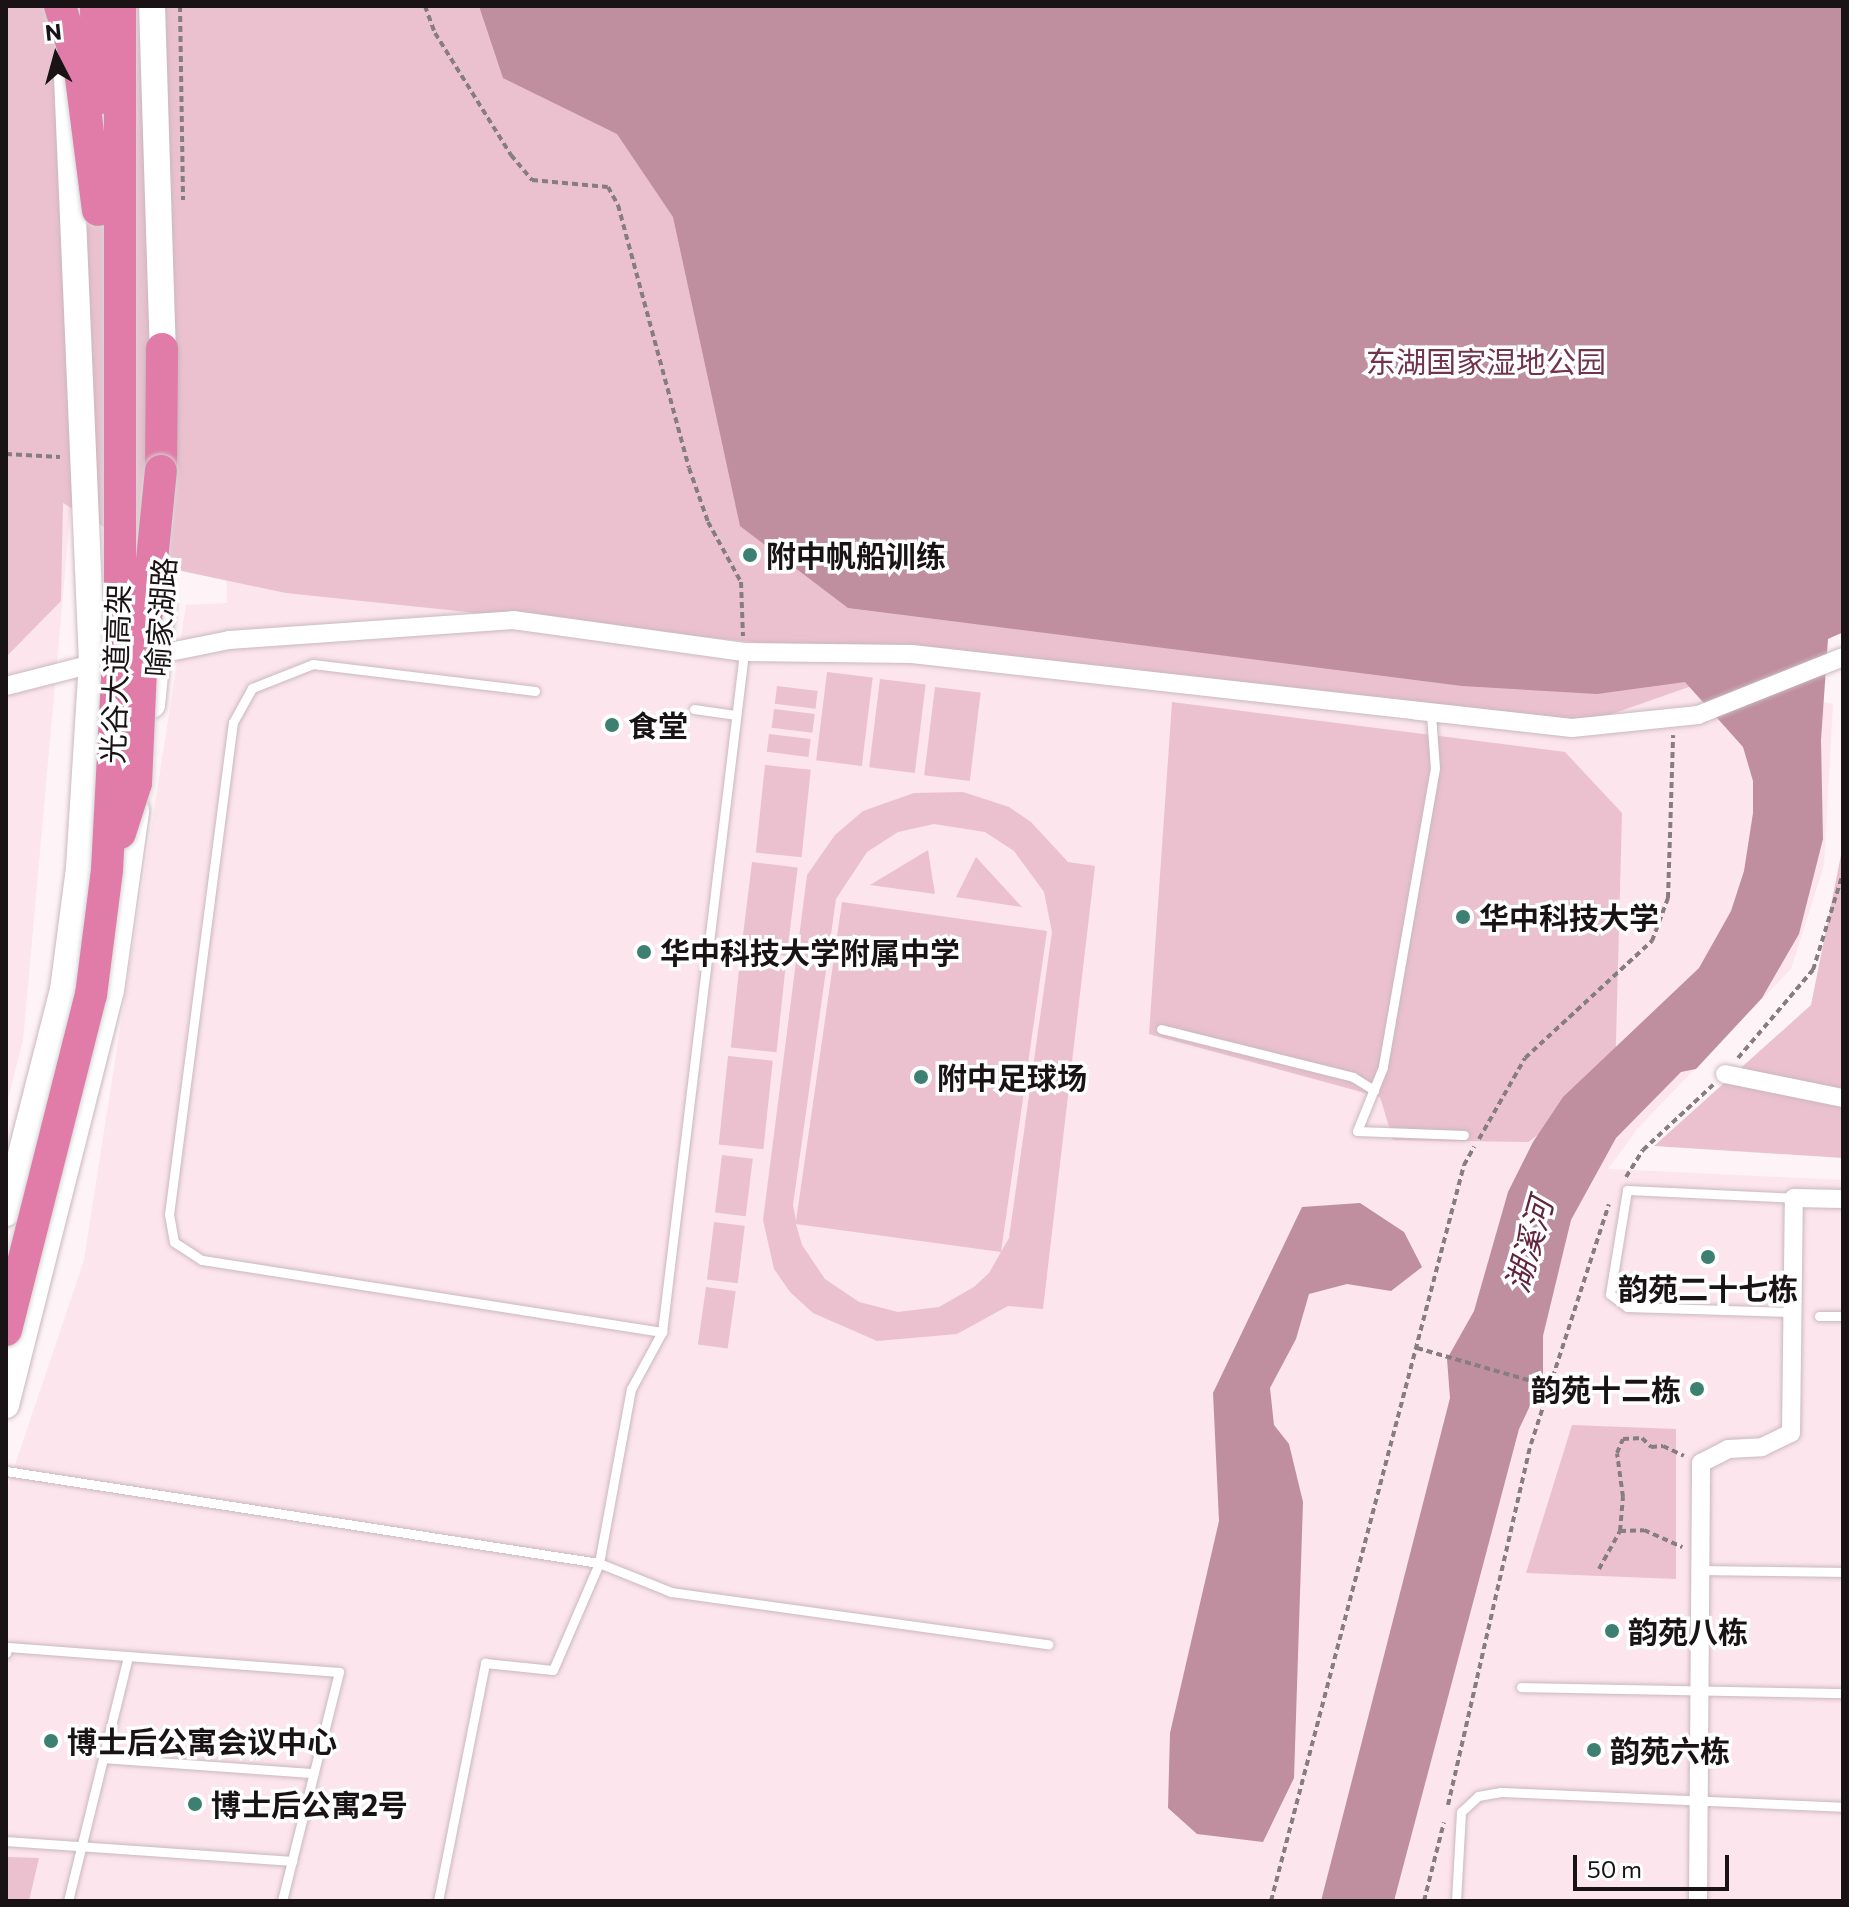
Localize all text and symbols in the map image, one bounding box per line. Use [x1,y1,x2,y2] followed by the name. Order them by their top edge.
[16,16,96,96] north arrow
[44,17,63,46] text: N
[1366,343,1606,379] park label: 东湖国家湿地公园
[766,537,946,573] place label: 附中帆船训练
[741,546,759,564] marker: 附中帆船训练
[138,556,182,678] street label: 喻家湖路
[94,583,136,765] street label: 光谷大道高架
[628,707,688,743] place label: 食堂
[603,716,621,734] marker: 食堂
[1479,899,1659,935] place label: 华中科技大学
[1454,908,1472,926] marker: 华中科技大学
[660,934,960,970] place label: 华中科技大学附属中学
[635,943,653,961] marker: 华中科技大学附属中学
[937,1059,1087,1095] place label: 附中足球场
[912,1068,930,1086] marker: 附中足球场
[1496,1194,1560,1296] water label: 湖溪河
[1699,1248,1717,1266] marker: 韵苑二十七栋
[1618,1270,1798,1306] place label: 韵苑二十七栋
[1531,1371,1681,1407] place label: 韵苑十二栋
[1688,1380,1706,1398] marker: 韵苑十二栋
[1628,1613,1748,1649] place label: 韵苑八栋
[1603,1622,1621,1640] marker: 韵苑八栋
[67,1723,337,1759] place label: 博士后公寓会议中心
[42,1732,60,1750] marker: 博士后公寓会议中心
[1610,1732,1730,1768] place label: 韵苑六栋
[1585,1741,1603,1759] marker: 韵苑六栋
[211,1786,408,1822] place label: 博士后公寓2号
[186,1795,204,1813] marker: 博士后公寓2号
[1577,1839,1733,1889] scale bar
[1587,1854,1642,1883] text: 50 m

